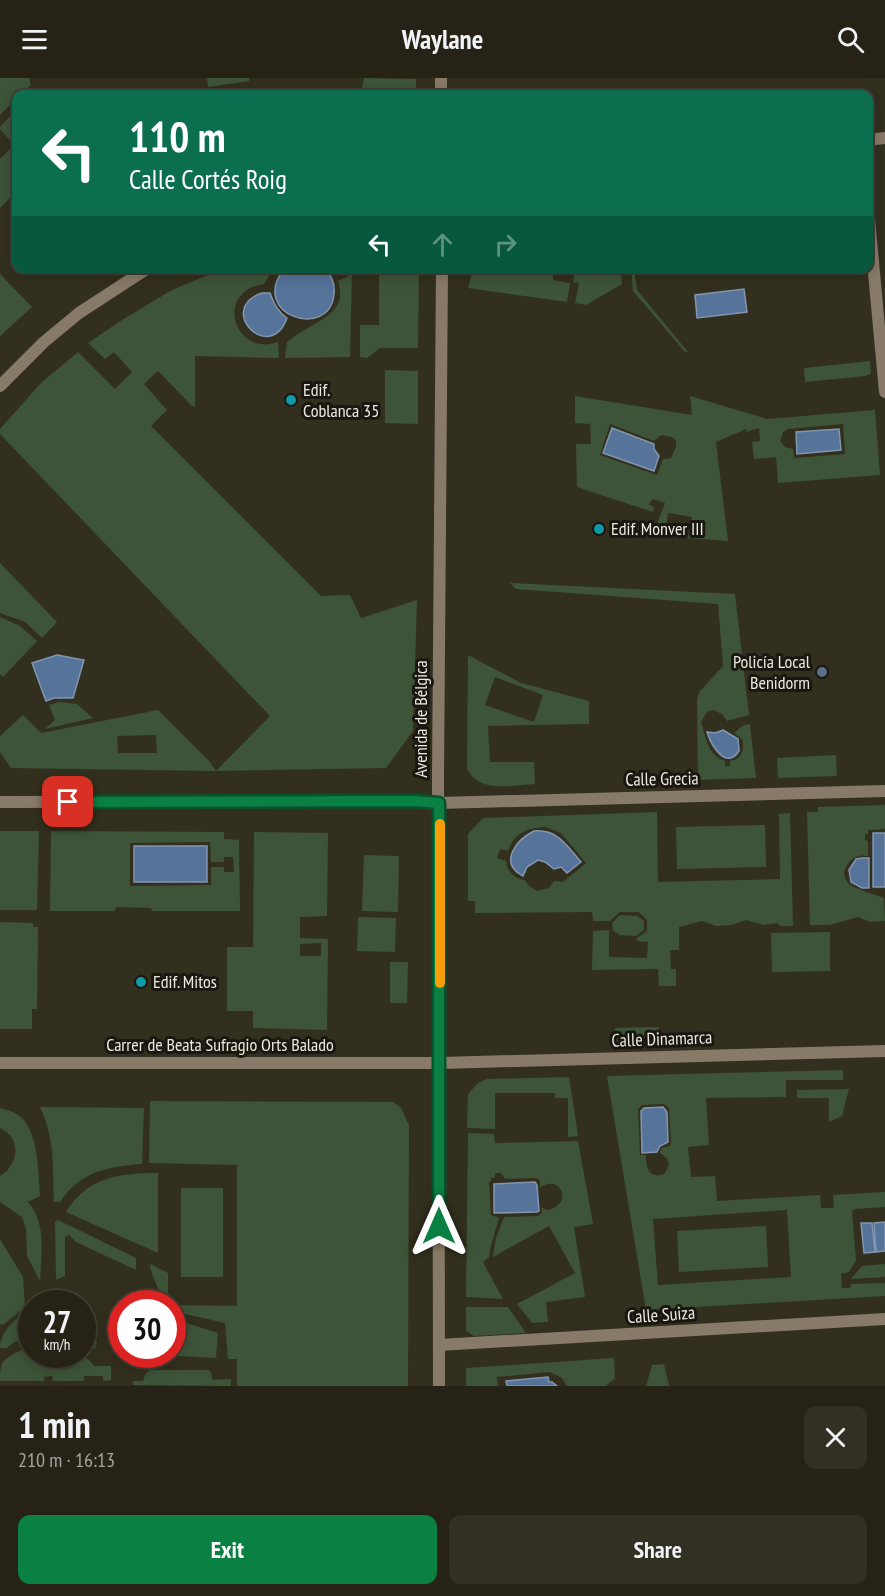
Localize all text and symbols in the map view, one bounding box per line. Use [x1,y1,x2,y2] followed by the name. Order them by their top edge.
[402,22,483,56] text: Waylane
[18,23,51,56] icon: menu
[834,23,867,56] icon: search
[129,109,226,164] text: 110 m
[30,114,108,192] icon: left
[129,162,287,196] text: Calle Cortés Roig
[363,228,396,261] icon: left
[426,228,459,261] icon: ahead
[489,228,522,261] icon: right
[303,378,379,422] place label: Edif. Coblanca 35
[284,393,298,407] marker: Edif. Coblanca 35
[611,517,704,540] place label: Edif. Monver III
[592,522,606,536] marker: Edif. Monver III
[733,650,811,694] place label: Policía Local Benidorm
[409,660,432,778] street label: Avenida de Bélgica
[815,665,829,679] marker: Policía Local Benidorm
[625,766,699,791] street label: Calle Grecia
[42,776,93,827] pin
[51,785,84,818] icon: arrive
[153,970,217,993] place label: Edif. Mitos
[134,975,148,989] marker: Edif. Mitos
[611,1025,713,1052] street label: Calle Dinamarca
[106,1033,334,1056] street label: Carrer de Beata Sufragio Orts Balado
[407,1194,471,1258] position arrow
[108,1290,186,1368] speed limit sign: 30
[626,1301,696,1328] street label: Calle Suiza
[43,1302,71,1341] text: 27
[44,1335,70,1354] text: km/h
[18,1401,91,1448] text: 1 min
[804,1406,867,1469] button: close
[18,1447,115,1473] text: 210 m · 16:13
[18,1515,437,1584] button: Exit
[449,1515,867,1584] button: Share

